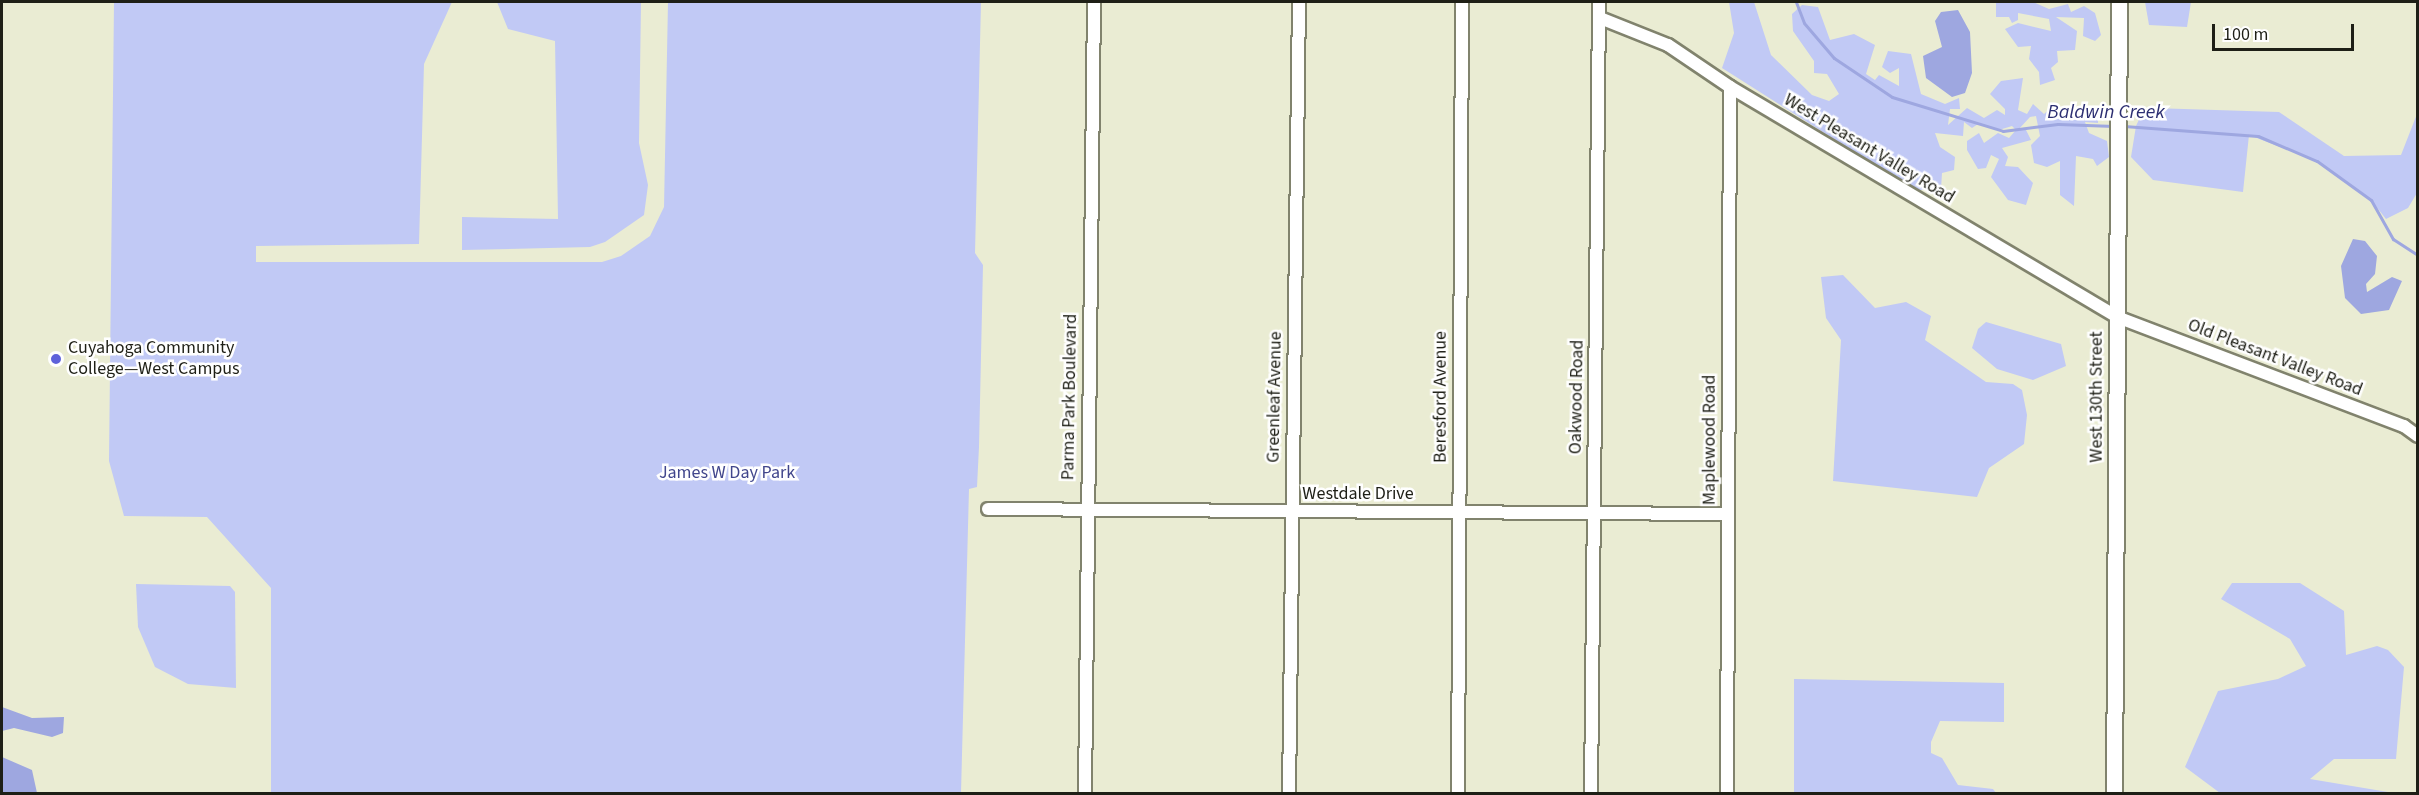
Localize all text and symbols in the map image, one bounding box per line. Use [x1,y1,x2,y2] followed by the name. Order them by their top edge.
[2215,12,2358,50] scale bar
[2223,22,2268,47] text: 100 m
[1780,89,1958,209] street label: West Pleasant Valley Road
[2047,100,2165,124] water label: Baldwin Creek
[1058,314,1082,480] street label: Parma Park Boulevard
[2185,315,2365,401] street label: Old Pleasant Valley Road
[1263,331,1287,463] street label: Greenleaf Avenue
[1430,331,1452,463] street label: Beresford Avenue
[2086,331,2108,463] street label: West 130th Street
[68,338,240,380] place label: Cuyahoga Community College—West Campus
[1565,340,1589,454] street label: Oakwood Road
[49,352,63,366] marker: Cuyahoga Community College—West Campus
[1699,375,1721,505] street label: Maplewood Road
[659,462,795,484] park label: James W Day Park
[1302,483,1414,505] street label: Westdale Drive

